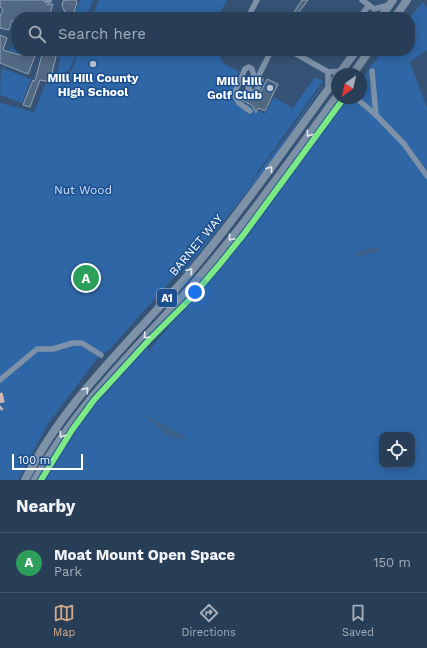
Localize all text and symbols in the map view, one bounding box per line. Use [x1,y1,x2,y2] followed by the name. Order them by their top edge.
[12,12,415,56] search box
[26,23,48,45] icon: search
[58,25,146,43] text: Search here
[88,59,98,69] marker: Mill Hill County High School
[331,68,367,104] north arrow
[47,71,139,99] place label: Mill Hill County High School
[207,74,262,102] place label: Mill Hill Golf Club
[265,83,275,93] marker: Mill Hill Golf Club
[306,130,314,137] one-way arrow
[265,166,272,173] one-way arrow
[54,183,112,197] park label: Nut Wood
[166,211,226,279] street label: BARNET WAY
[229,234,236,241] one-way arrow
[73,263,99,293] pin: A
[186,269,193,276] one-way arrow
[185,282,205,302] your location
[157,289,177,307] road number: A1
[143,331,150,339] one-way arrow
[81,387,88,395] one-way arrow
[60,431,67,438] one-way arrow
[379,432,415,468] map controls
[379,432,415,468] button: locate
[12,452,83,471] scale bar
[18,454,50,467] text: 100 m
[16,496,75,516] text: Nearby
[54,546,235,564] text: Moat Mount Open Space
[25,555,33,570] text: A
[373,555,411,570] text: 150 m
[54,564,82,579] text: Park
[53,602,75,639] tab: Map
[182,602,236,639] tab: Directions
[342,602,374,639] tab: Saved

